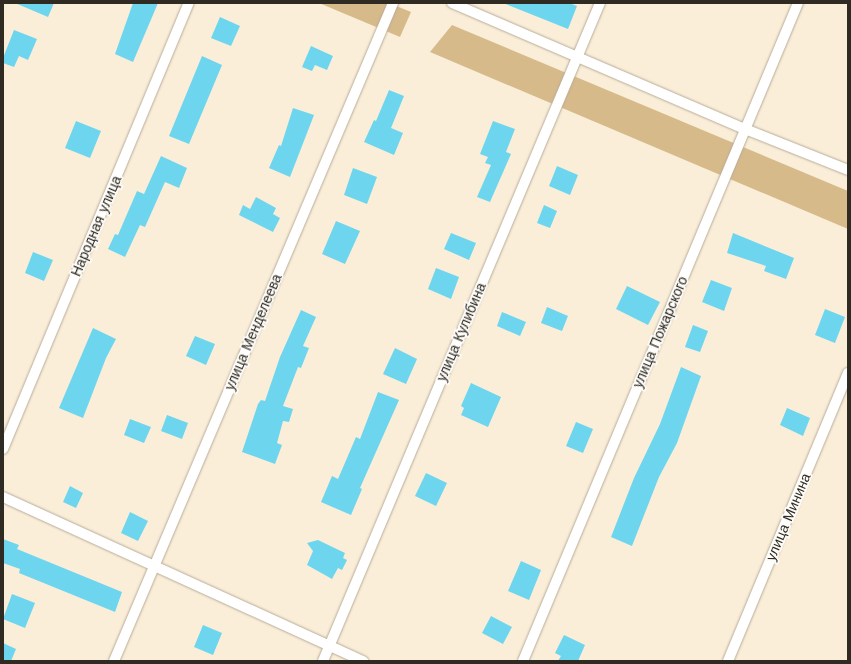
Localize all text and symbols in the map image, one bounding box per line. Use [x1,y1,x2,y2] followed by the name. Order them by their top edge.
[67,173,125,279] street label: Народная улица
[221,271,285,393] street label: улица Менделеева
[629,274,691,390] street label: улица Пожарского
[433,280,489,384] street label: улица Кулибина
[762,471,814,563] street label: улица Минина

